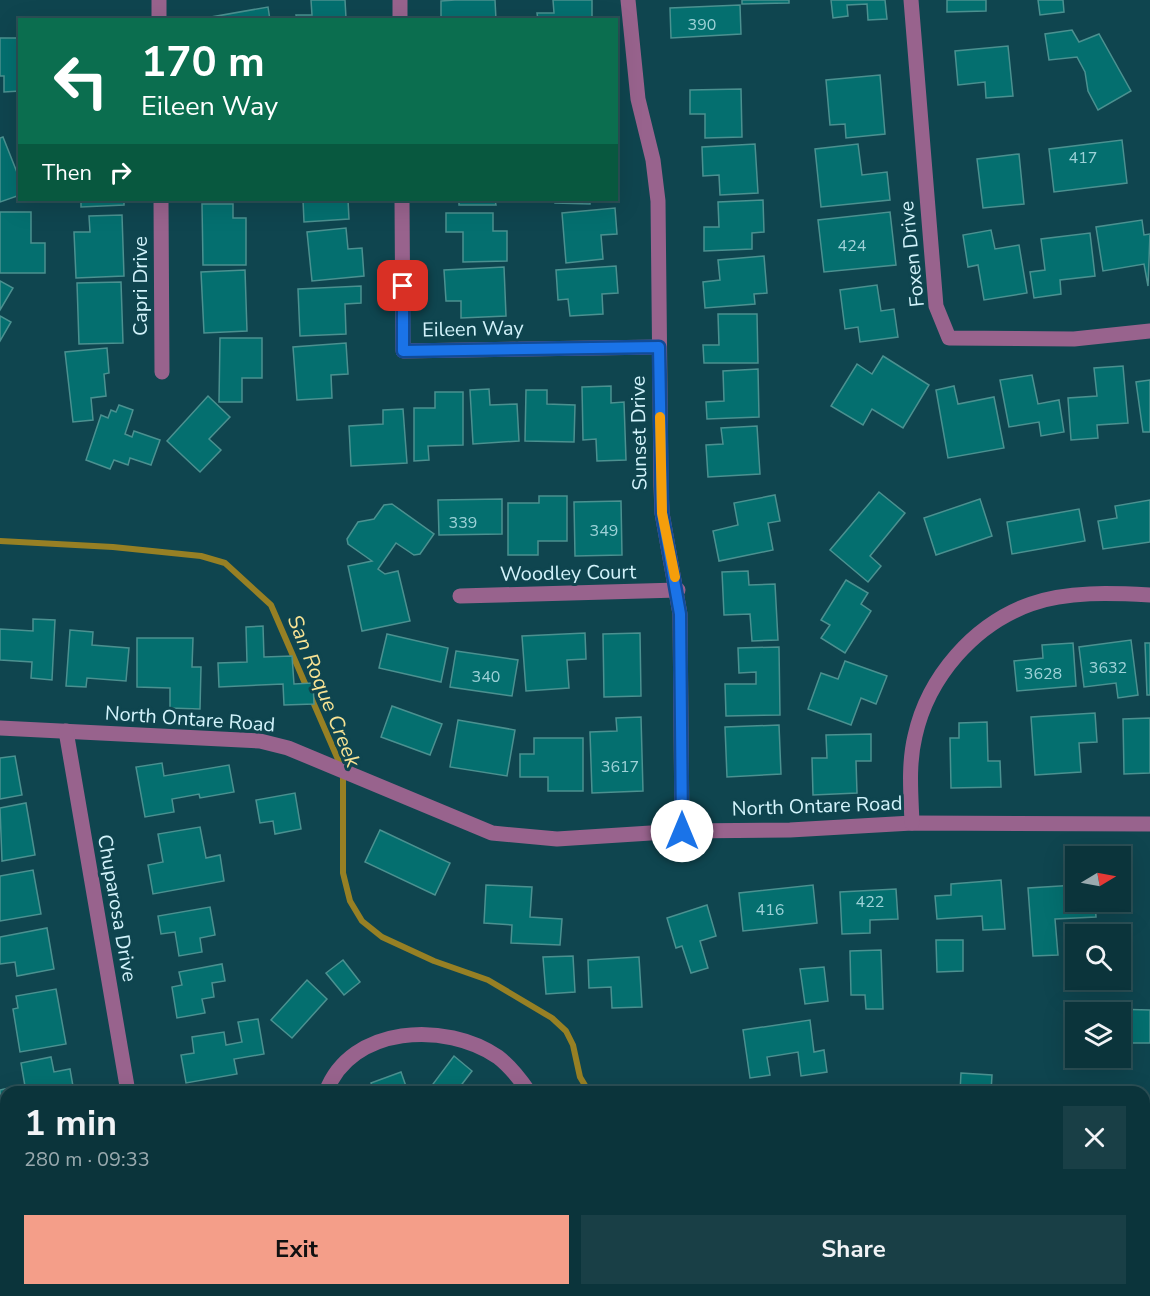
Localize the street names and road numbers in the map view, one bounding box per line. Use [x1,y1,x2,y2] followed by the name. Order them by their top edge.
[893,200,931,308] street label: Foxen Drive
[127,236,154,336] street label: Capri Drive
[422,315,525,343] street label: Eileen Way
[625,375,653,491] street label: Sunset Drive
[500,558,637,588] street label: Woodley Court
[104,700,276,738] street label: North Ontare Road
[731,790,903,822] street label: North Ontare Road
[91,832,143,984] street label: Chuparosa Drive

